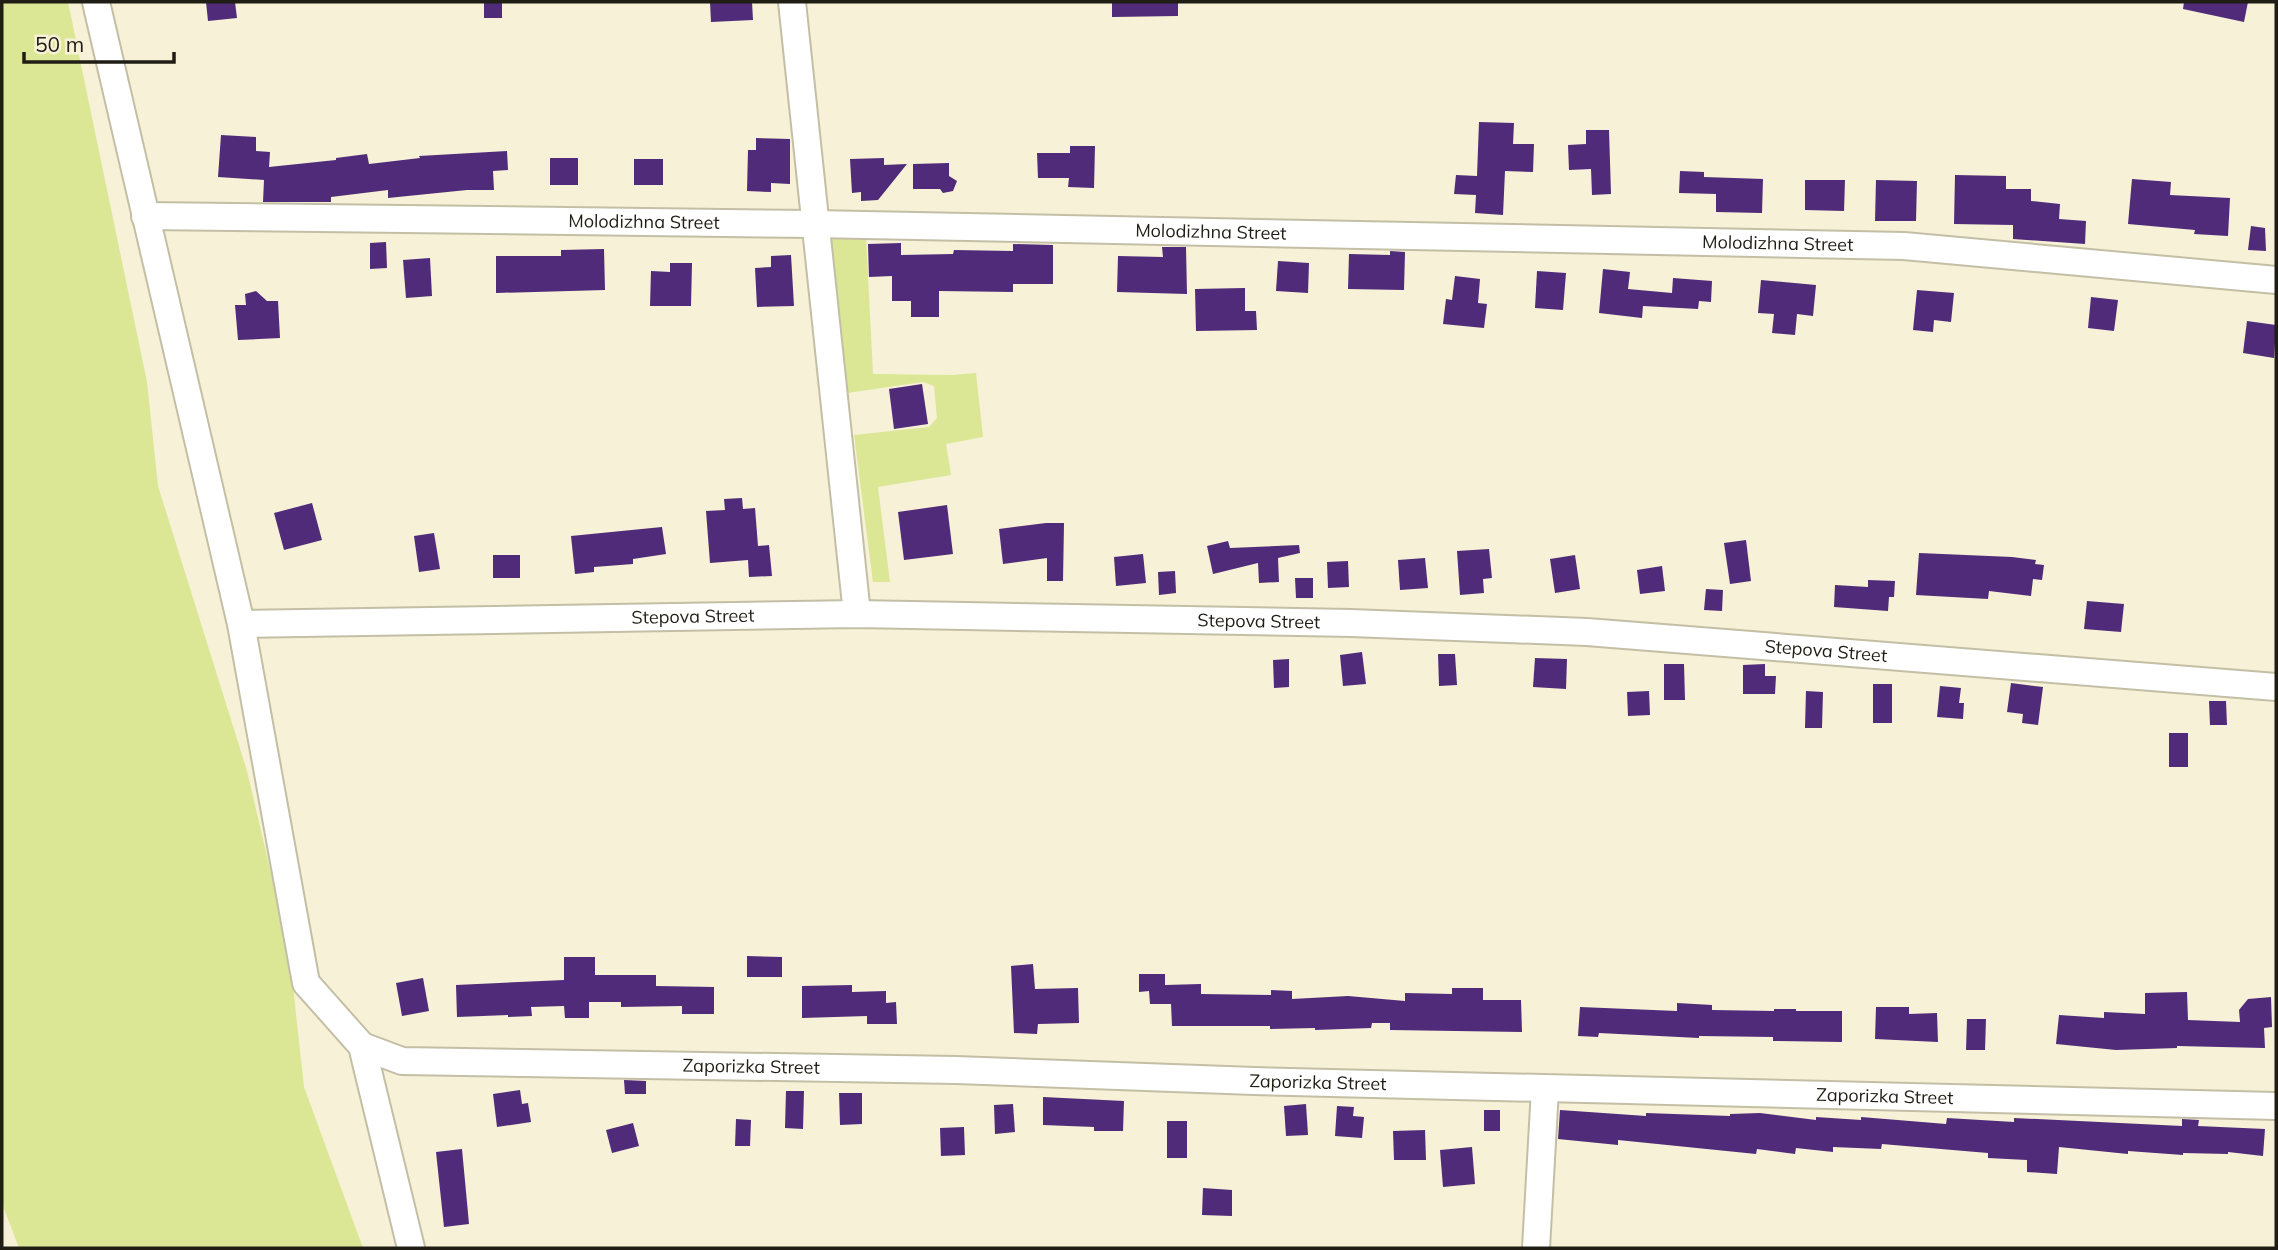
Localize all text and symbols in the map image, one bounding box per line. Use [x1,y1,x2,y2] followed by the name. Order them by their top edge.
[24,21,175,65] scale bar
[35,31,84,57] text: 50 m
[568,209,720,234] street label: Molodizhna Street
[1135,218,1287,245] street label: Molodizhna Street
[1702,230,1854,256] street label: Molodizhna Street
[631,604,755,629] street label: Stepova Street
[1197,608,1321,633] street label: Stepova Street
[1764,634,1888,667] street label: Stepova Street
[682,1054,820,1079] street label: Zaporizka Street
[1249,1069,1387,1095] street label: Zaporizka Street
[1816,1083,1954,1109] street label: Zaporizka Street

